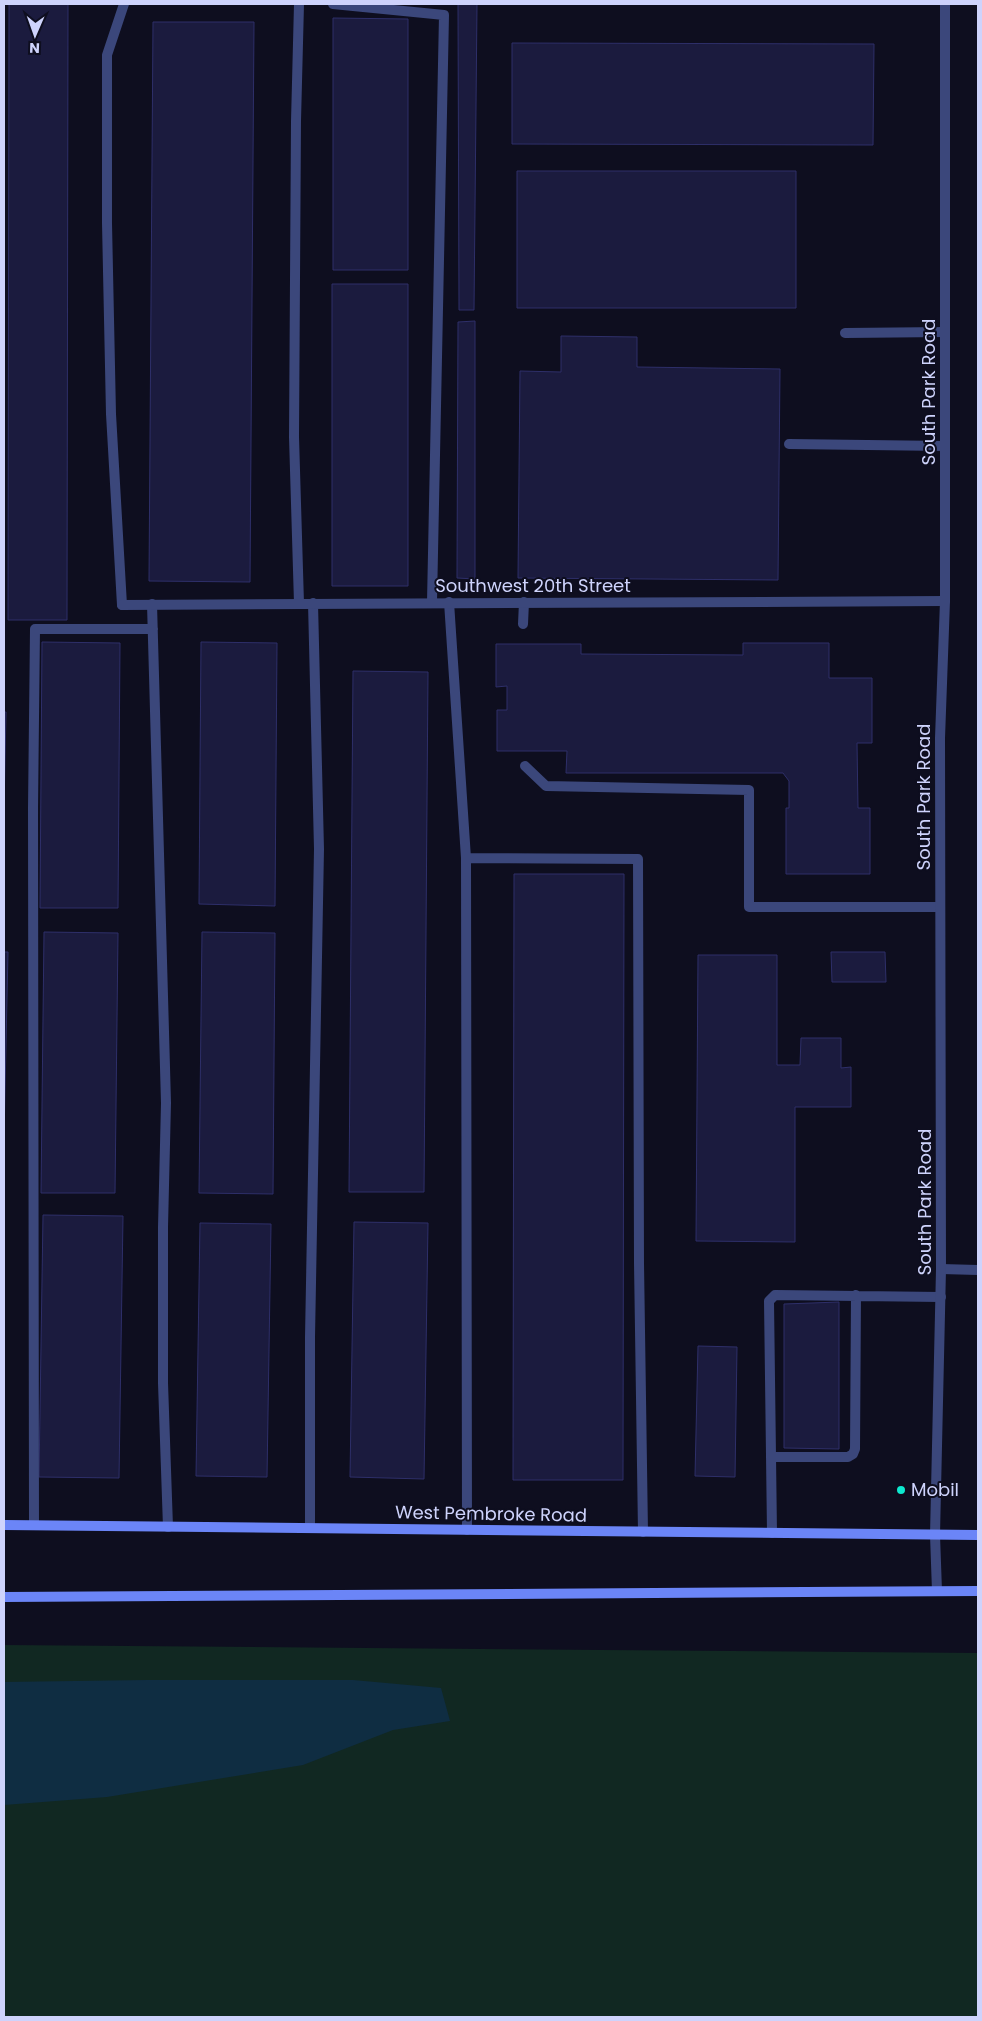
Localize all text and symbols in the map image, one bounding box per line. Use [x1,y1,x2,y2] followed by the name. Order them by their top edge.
[10,10,60,60] north arrow
[29,38,40,58] text: N
[916,319,941,465] street label: South Park Road
[435,573,631,598] street label: Southwest 20th Street
[911,724,936,870] street label: South Park Road
[912,1129,937,1275] street label: South Park Road
[911,1477,959,1502] place label: Mobil
[895,1484,907,1496] marker: Mobil
[395,1499,587,1528] street label: West Pembroke Road

